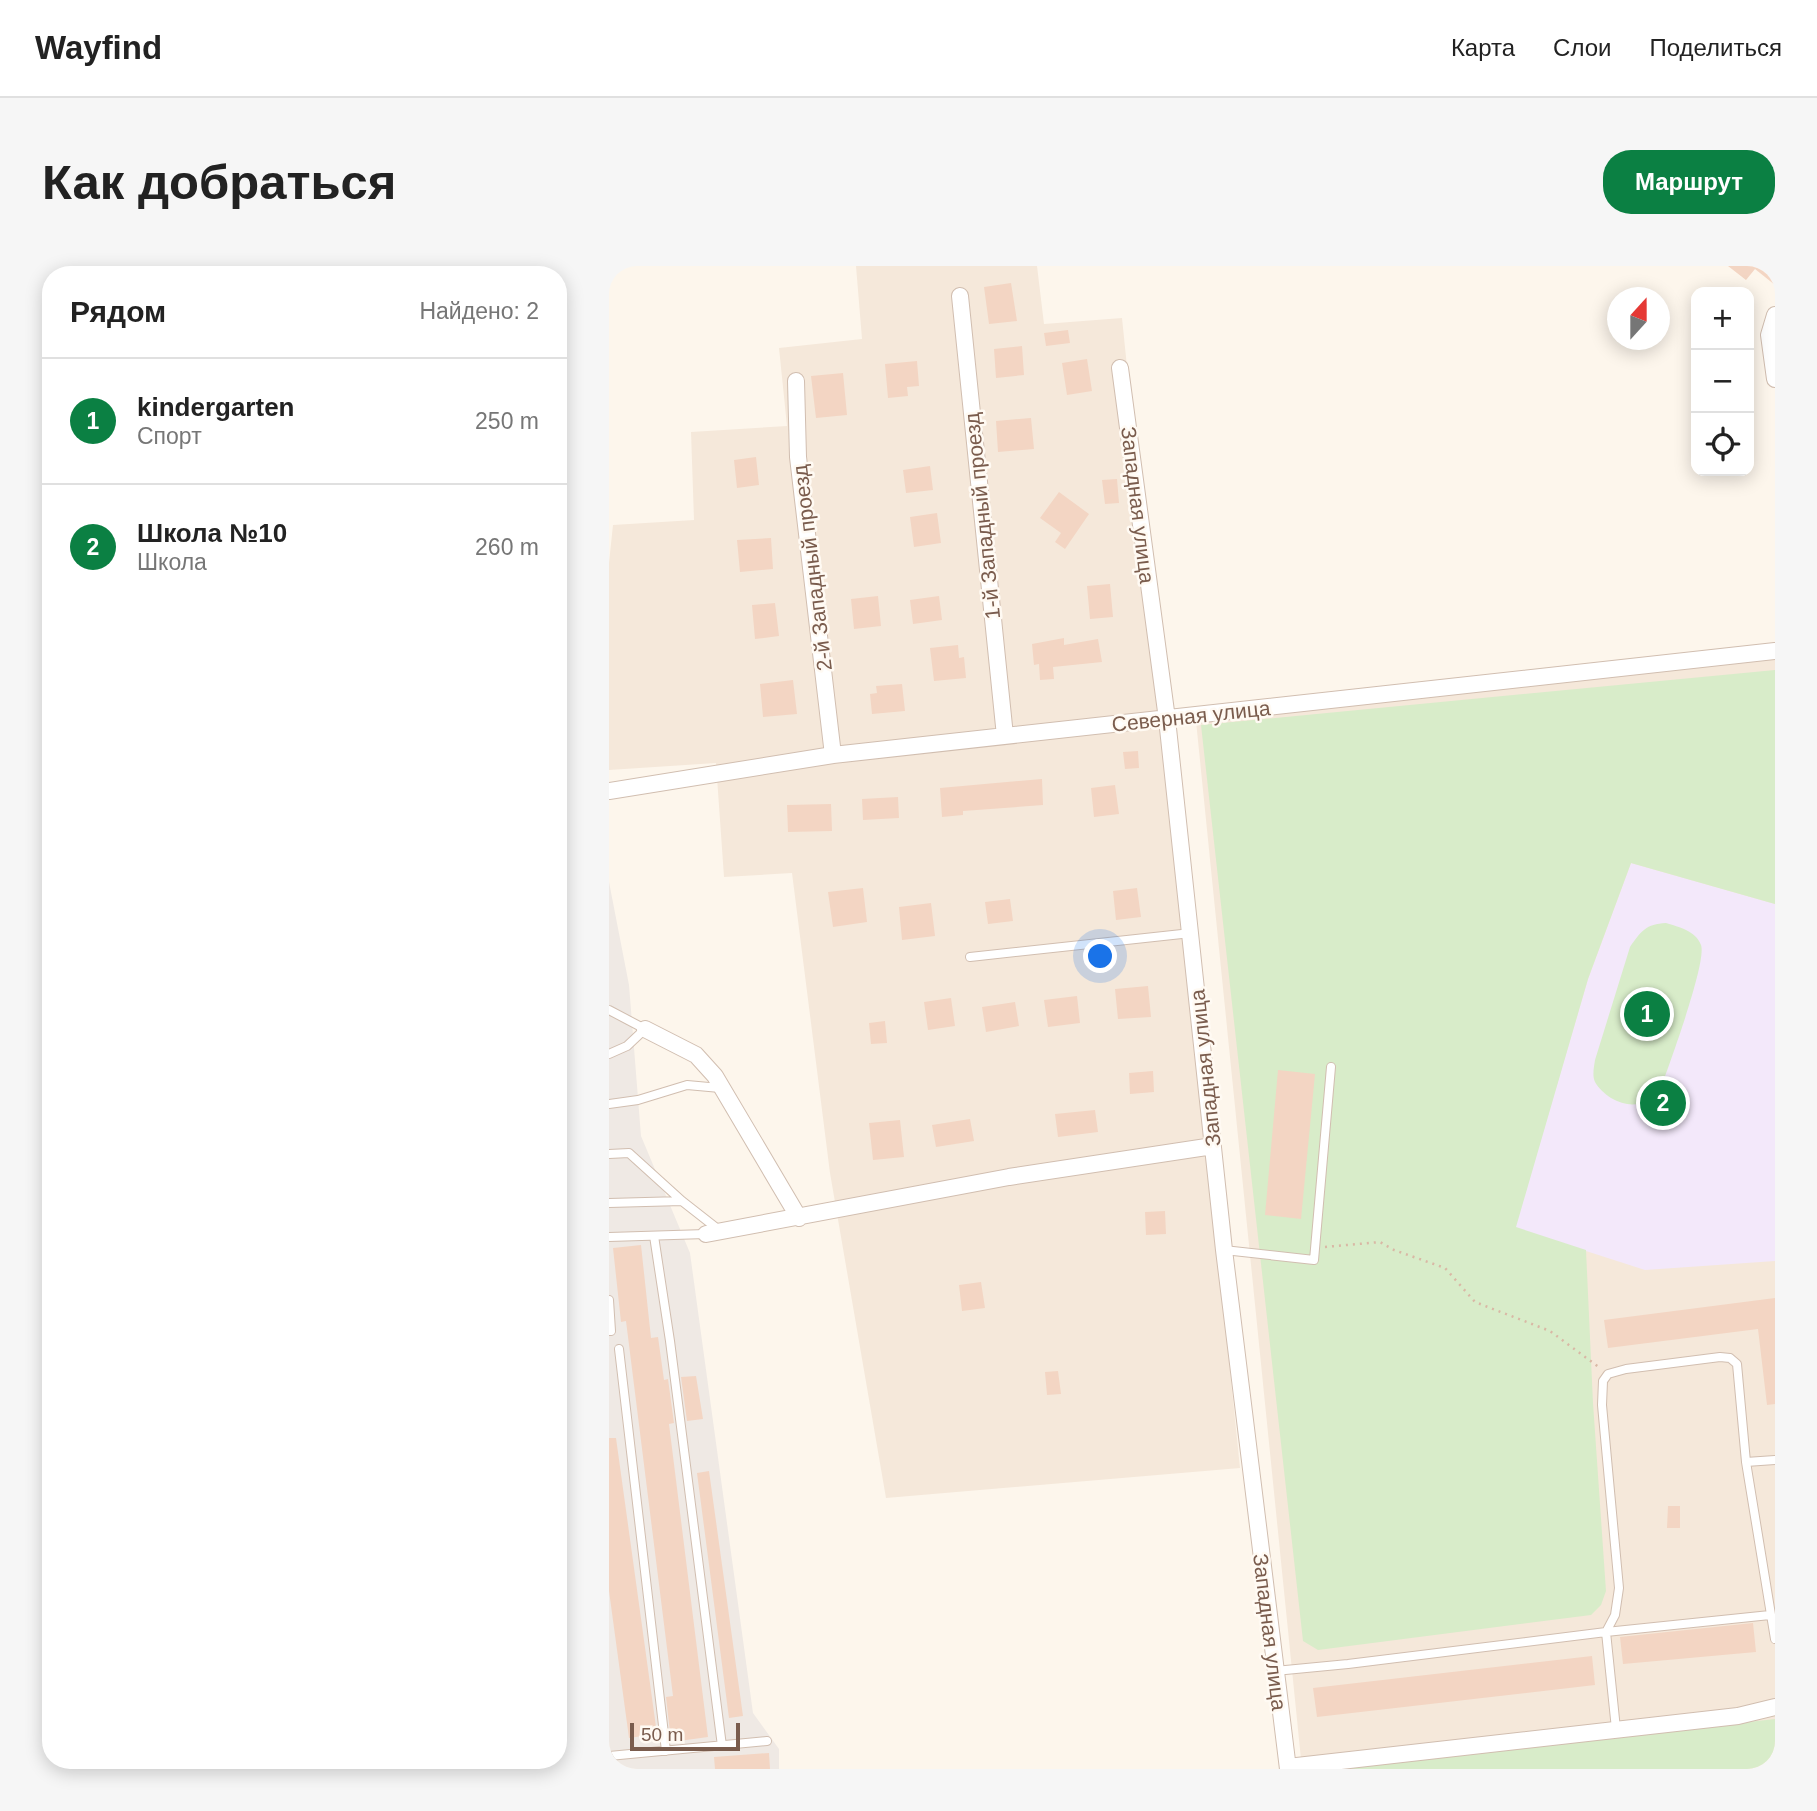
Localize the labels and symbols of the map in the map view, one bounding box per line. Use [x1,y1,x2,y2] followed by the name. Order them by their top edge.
[1607,287,1670,350] north arrow
[960,412,1004,620] street label: 1-й Западный проезд
[1117,425,1159,585] street label: Западная улица
[788,464,836,672] street label: 2-й Западный проезд
[1111,696,1272,736] street label: Северная улица
[1083,939,1117,973] your location
[1185,988,1225,1148] street label: Западная улица
[1624,988,1670,1040] pin: 1
[1640,1077,1686,1129] pin: 2
[1249,1552,1291,1712] street label: Западная улица
[630,1720,740,1752] scale bar

